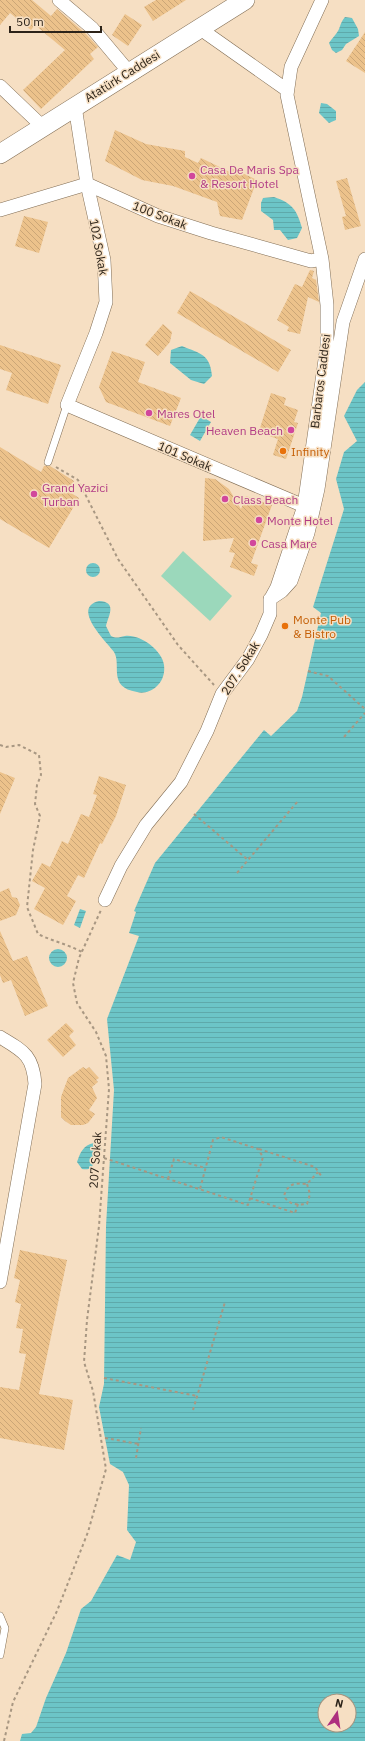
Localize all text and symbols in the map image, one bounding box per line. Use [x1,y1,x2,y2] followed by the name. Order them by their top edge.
[10,8,101,34] scale bar
[16,14,44,29] text: 50 m
[82,47,162,105] street label: Atatürk Caddesi
[200,162,300,191] place label: Casa De Maris Spa & Resort Hotel
[187,171,197,181] marker: Casa De Maris Spa & Resort Hotel
[131,198,190,232] street label: 100 Sokak
[87,218,111,277] street label: 102 Sokak
[307,333,333,429] street label: Barbaros Caddesi
[157,406,215,421] place label: Mares Otel
[144,408,154,418] marker: Mares Otel
[206,423,283,438] place label: Heaven Beach
[286,425,296,435] marker: Heaven Beach
[156,438,215,474] street label: 101 Sokak
[291,444,329,459] place label: Infinity
[278,446,288,456] marker: Infinity
[42,480,108,509] place label: Grand Yazici Turban
[29,489,39,499] marker: Grand Yazici Turban
[233,492,298,507] place label: Class Beach
[220,494,230,504] marker: Class Beach
[267,513,333,528] place label: Monte Hotel
[254,515,264,525] marker: Monte Hotel
[261,536,317,551] place label: Casa Mare
[248,538,258,548] marker: Casa Mare
[293,612,351,641] place label: Monte Pub & Bistro
[280,621,290,631] marker: Monte Pub & Bistro
[218,638,263,698] street label: 207. Sokak
[86,1130,105,1189] street label: 207 Sokak
[317,1693,357,1733] north arrow
[334,1696,345,1711] text: N

